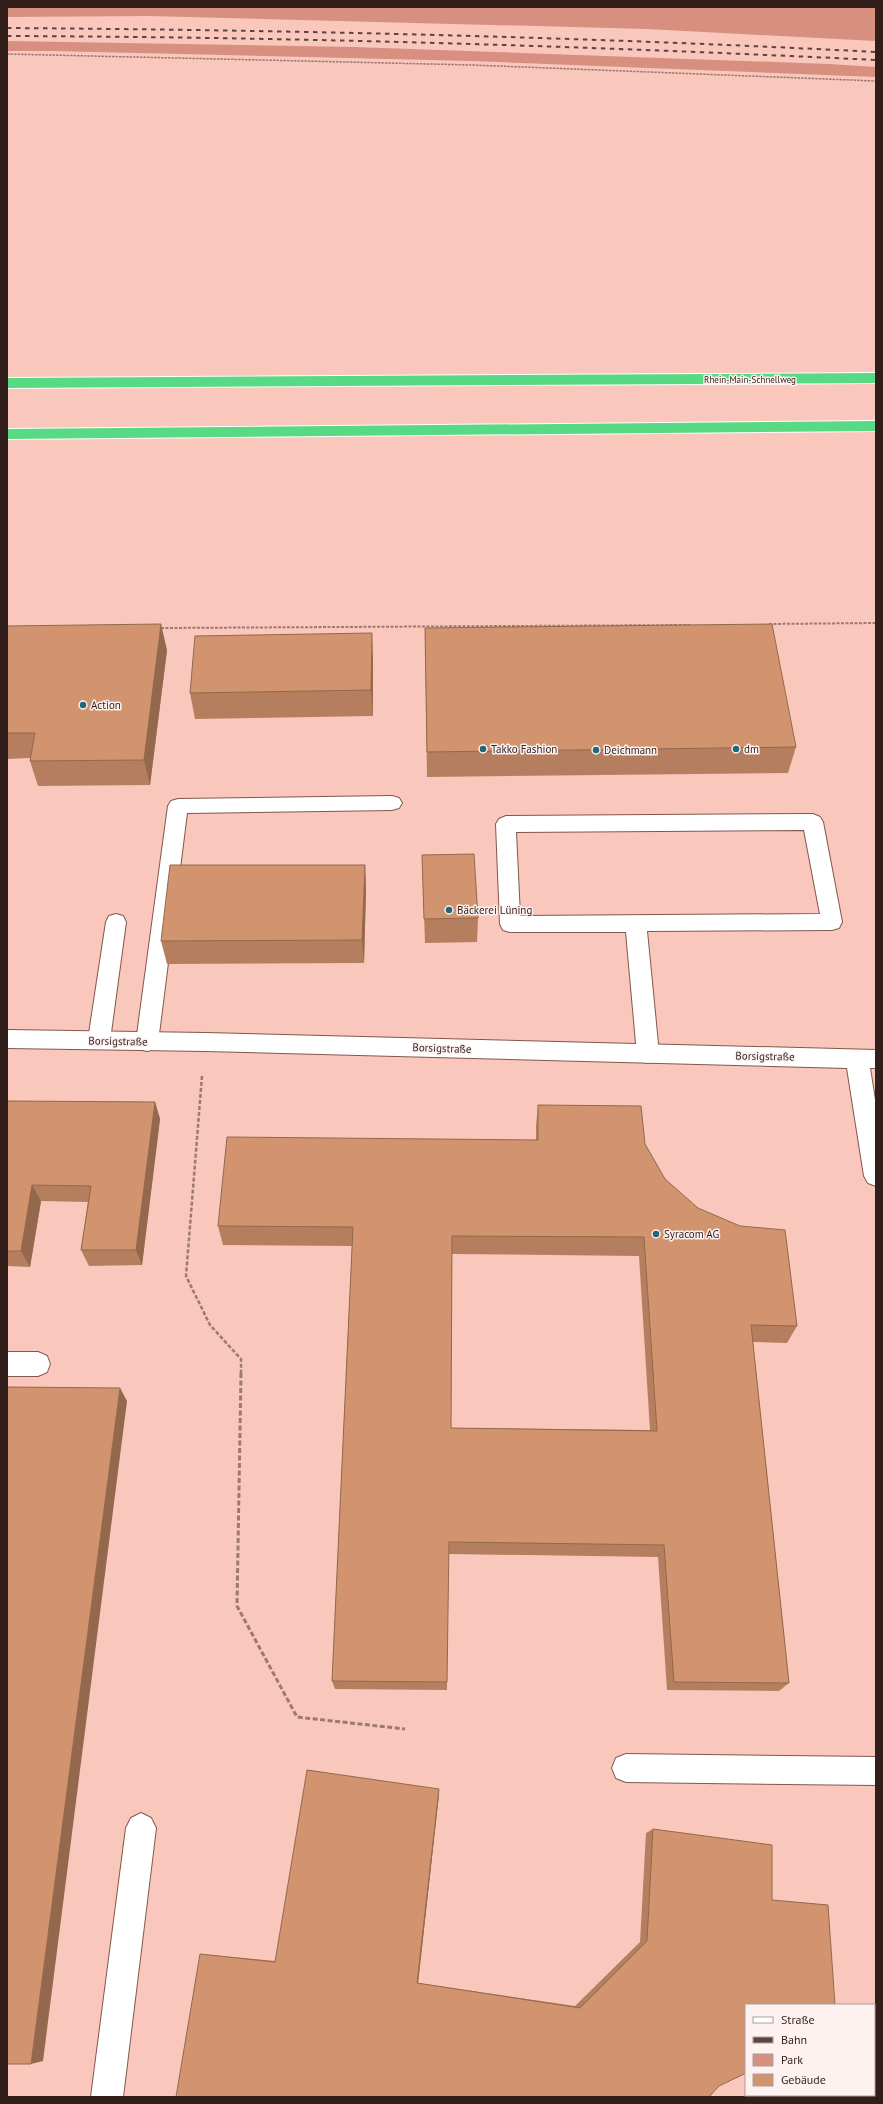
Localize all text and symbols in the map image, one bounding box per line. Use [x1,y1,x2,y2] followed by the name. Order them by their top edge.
[704,374,796,385] street label: Rhein-Main-Schnellweg
[91,698,121,712] place label: Action
[78,700,88,710] marker: Action
[491,742,557,756] place label: Takko Fashion
[744,742,759,756] place label: dm
[604,743,657,757] place label: Deichmann
[478,744,488,754] marker: Takko Fashion
[731,744,741,754] marker: dm
[591,745,601,755] marker: Deichmann
[457,903,532,917] place label: Bäckerei Lüning
[444,905,454,915] marker: Bäckerei Lüning
[88,1033,148,1049] street label: Borsigstraße
[412,1040,472,1056] street label: Borsigstraße
[735,1048,795,1064] street label: Borsigstraße
[664,1227,719,1241] place label: Syracom AG
[651,1229,661,1239] marker: Syracom AG
[745,2004,875,2096] legend
[781,2012,815,2027] text: Straße
[781,2032,807,2047] text: Bahn
[781,2052,803,2067] text: Park
[781,2072,826,2087] text: Gebäude

